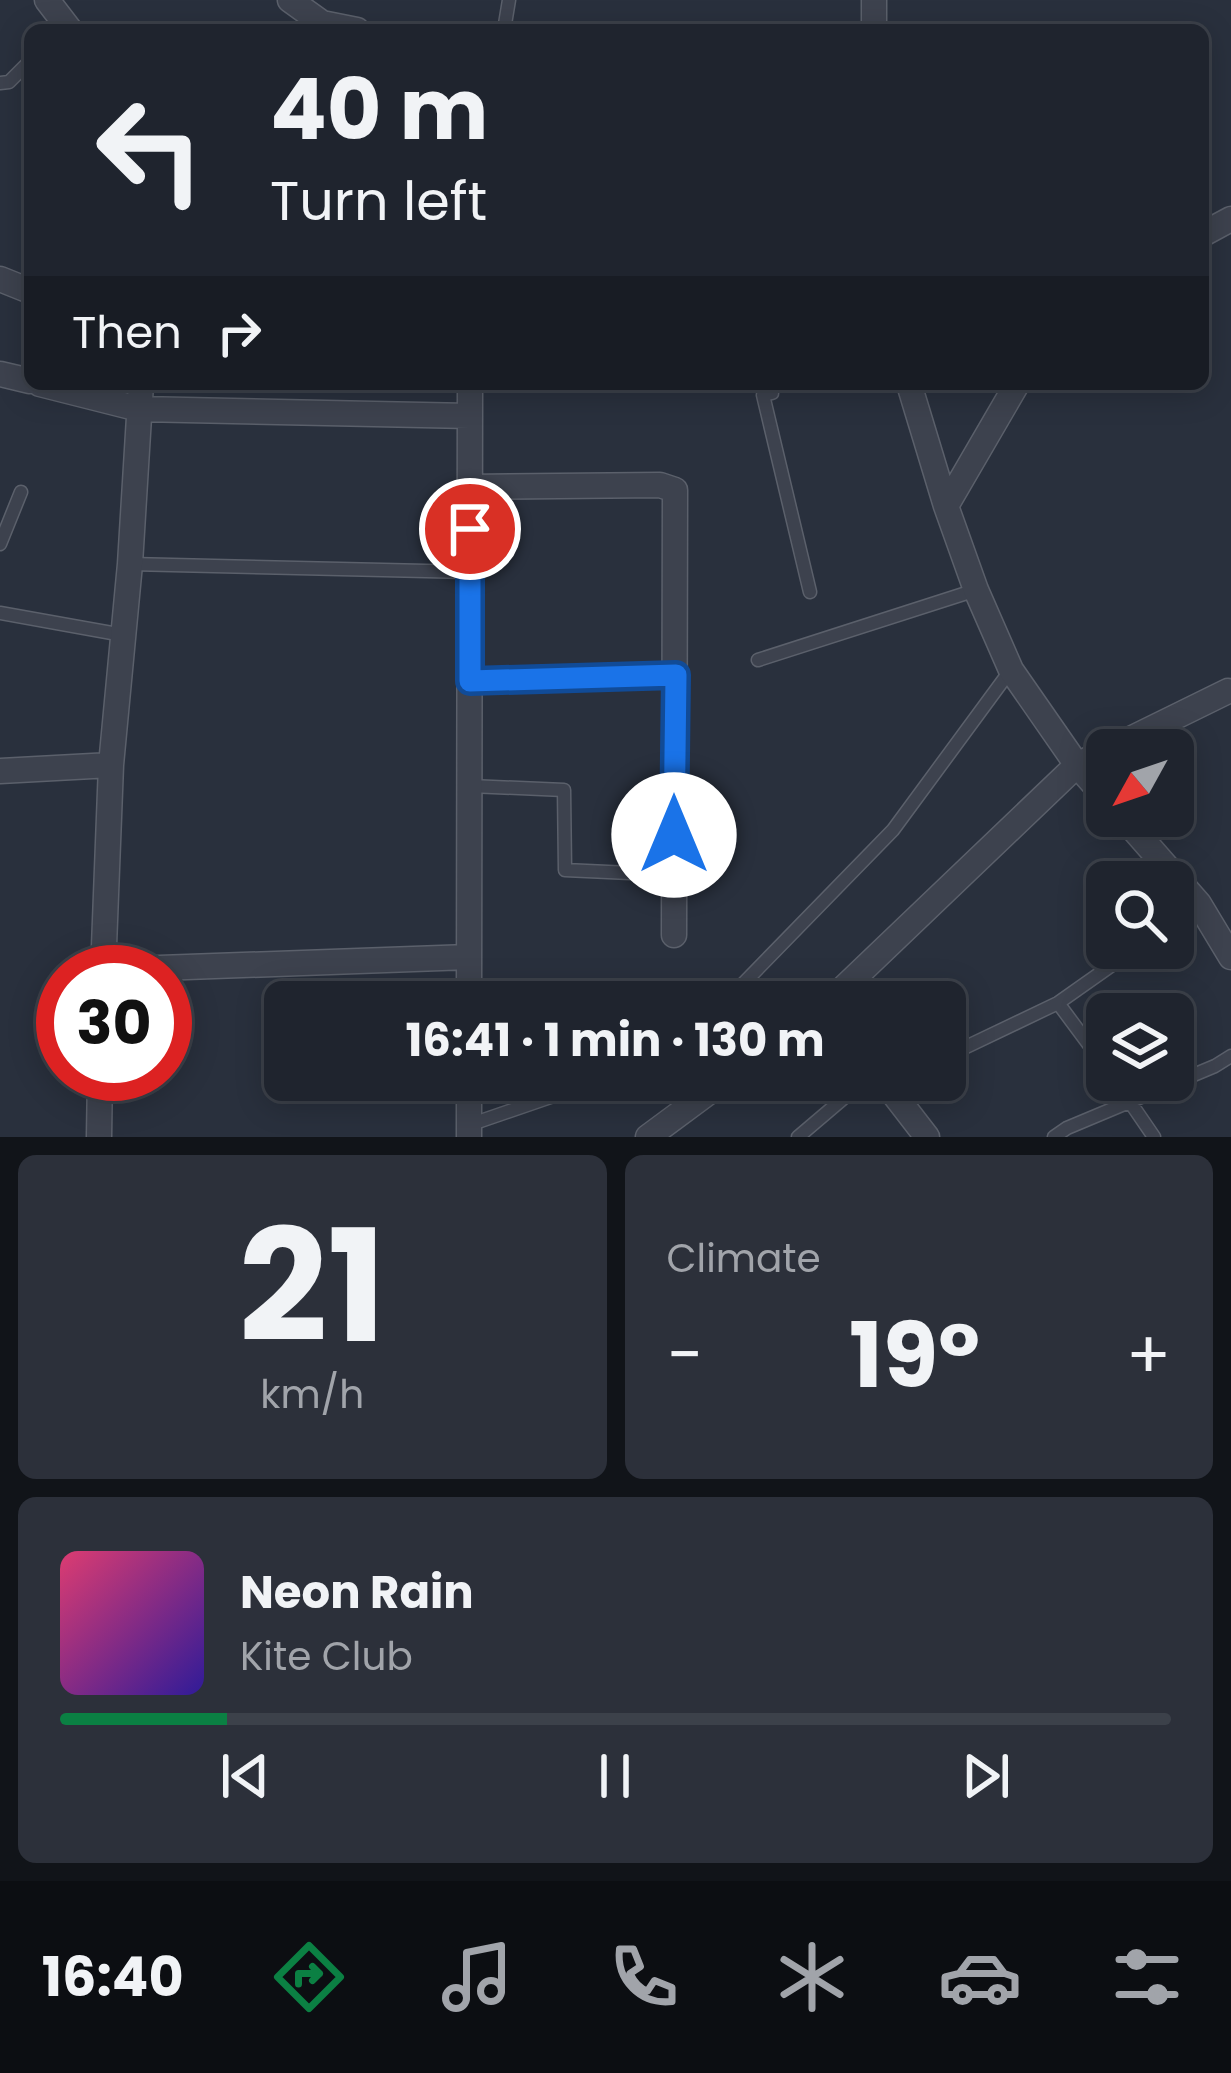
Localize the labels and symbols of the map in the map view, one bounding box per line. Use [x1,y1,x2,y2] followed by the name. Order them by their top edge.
[419,478,521,580] pin
[1086,729,1194,837] north arrow
[611,772,737,898] position arrow
[36,945,192,1101] speed limit sign: 30

